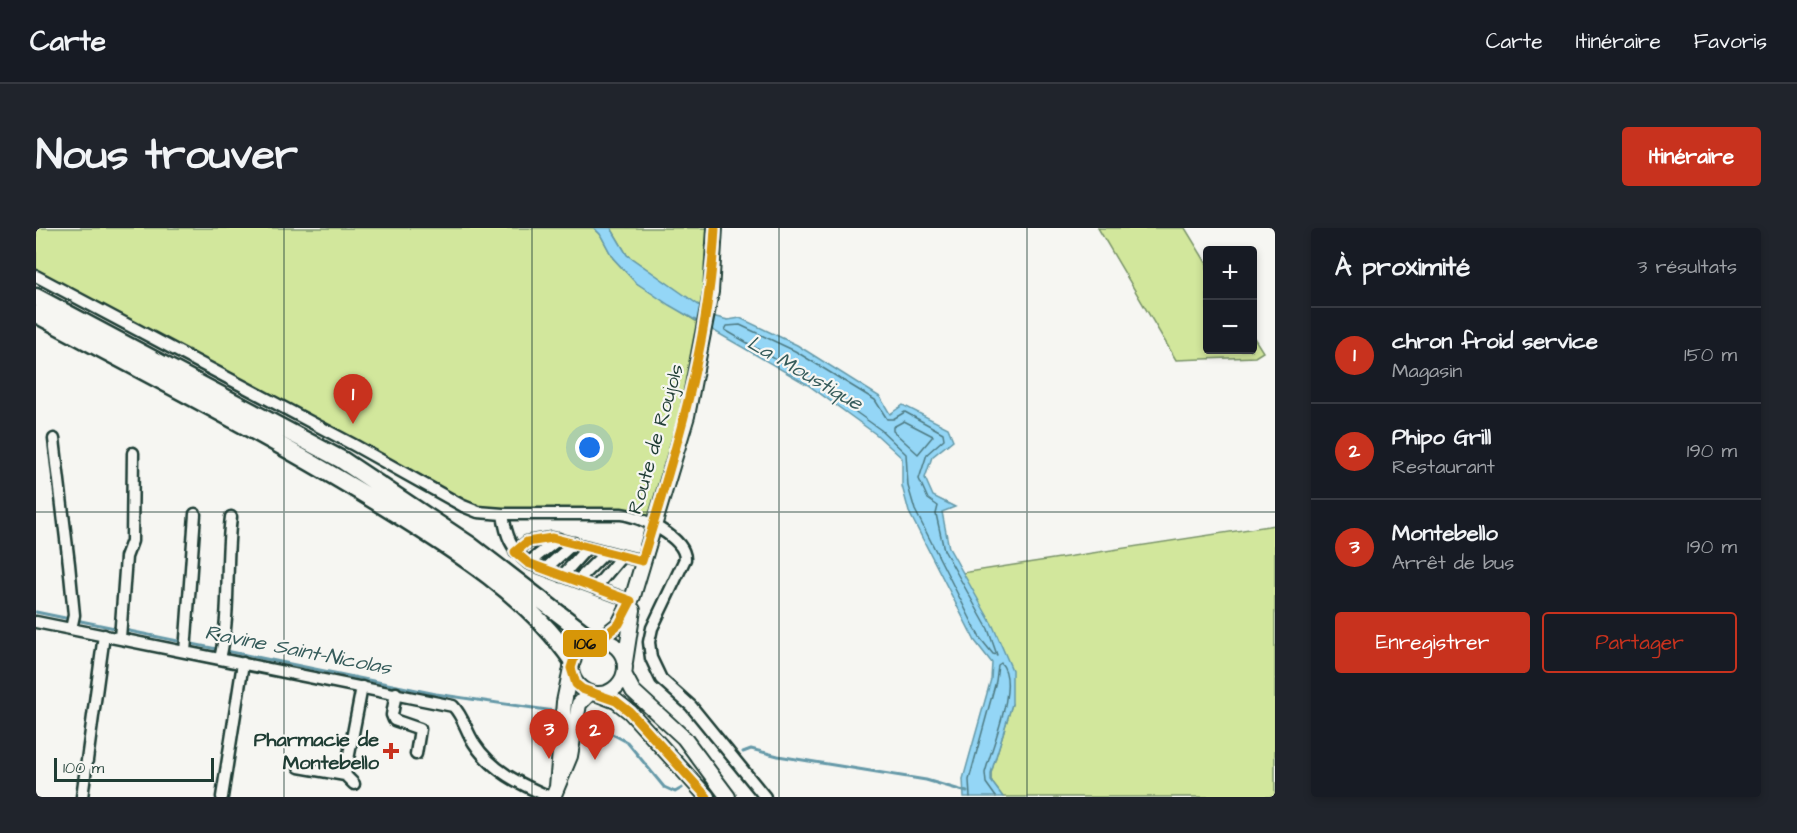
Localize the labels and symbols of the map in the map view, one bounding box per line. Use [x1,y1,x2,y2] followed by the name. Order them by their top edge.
[742,328,869,418] water label: La Moustique
[621,360,691,518] street label: Route de Roujols
[334,374,372,424] pin: 1
[575,433,604,462] your location
[203,618,395,683] water label: Ravine Saint-Nicolas
[562,629,608,658] line badge: 106
[574,633,596,655] text: 106
[530,710,568,759] pin: 3
[576,710,614,760] pin: 2
[254,726,380,777] place label: Pharmacie de Montebello
[384,744,398,758] marker: Pharmacie de Montebello
[54,755,214,782] scale bar

